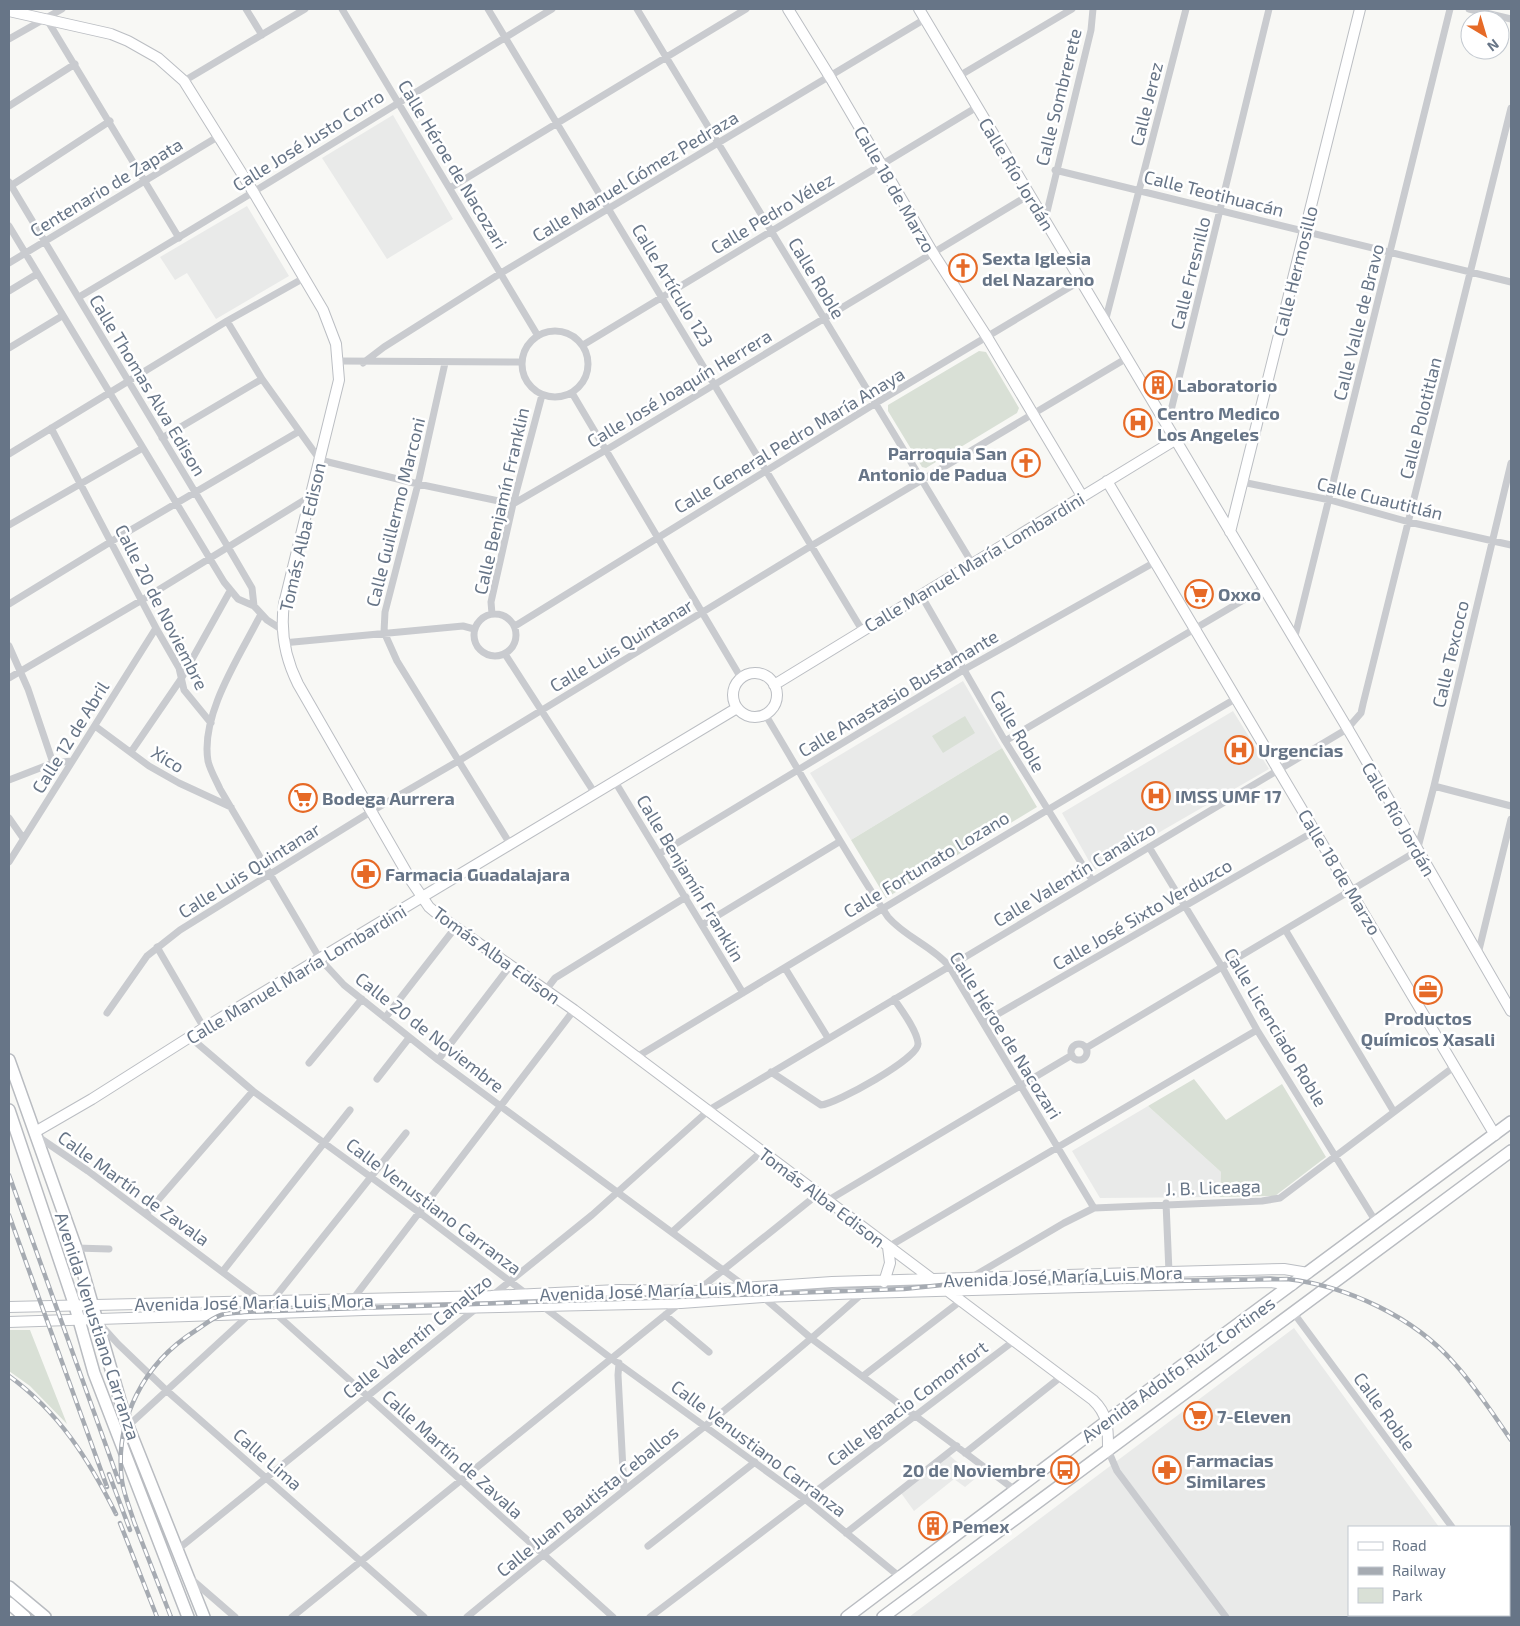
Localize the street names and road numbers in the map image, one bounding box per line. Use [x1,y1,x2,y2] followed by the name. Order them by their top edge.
[1030,26,1086,168] street label: Calle Sombrerete
[1125,60,1167,148] street label: Calle Jerez
[394,76,512,252] street label: Calle Héroe de Nacozari
[228,84,388,196] street label: Calle José Justo Corro
[528,106,742,246] street label: Calle Manuel Gómez Pedraza
[975,113,1059,235] street label: Calle Río Jordán
[850,122,940,256] street label: Calle 18 de Marzo
[26,133,186,241] street label: Centenario de Zapata
[1142,165,1286,221] street label: Calle Teotihuacán
[706,168,838,258] street label: Calle Pedro Vélez
[1268,203,1322,339] street label: Calle Hermosillo
[1165,214,1215,332] street label: Calle Fresnillo
[628,219,718,351] street label: Calle Artículo 123
[784,233,850,323] street label: Calle Roble
[1328,241,1388,403] street label: Calle Valle de Bravo
[85,290,211,480] street label: Calle Thomas Alva Edison
[583,324,775,452] street label: Calle José Joaquín Herrera
[1394,355,1446,481] street label: Calle Polotitlan
[670,362,908,518] street label: Calle General Pedro María Anaya
[469,405,533,597] street label: Calle Benjamín Franklin
[361,415,429,609] street label: Calle Guillermo Marconi
[274,460,330,614] street label: Tomás Alba Edison
[1315,472,1445,524] street label: Calle Cuautitlán
[860,487,1088,637] street label: Calle Manuel María Lombardini
[111,521,213,693] street label: Calle 20 de Noviembre
[545,594,697,696] street label: Calle Luis Quintanar
[1427,598,1473,710] street label: Calle Texcoco
[794,625,1002,761] street label: Calle Anastasio Bustamante
[27,676,114,797] street label: Calle 12 de Abril
[986,686,1050,776] street label: Calle Roble
[148,741,188,777] street label: Xico
[1357,758,1441,880] street label: Calle Río Jordán
[632,790,750,966] street label: Calle Benjamín Franklin
[1294,805,1386,939] street label: Calle 18 de Marzo
[839,806,1013,922] street label: Calle Fortunato Lozano
[174,817,324,923] street label: Calle Luis Quintanar
[989,817,1159,931] street label: Calle Valentín Canalizo
[1048,854,1236,974] street label: Calle José Sixto Verduzco
[182,899,410,1049] street label: Calle Manuel María Lombardini
[429,901,565,1009] street label: Tomás Alba Edison
[1220,944,1332,1110] street label: Calle Licenciado Roble
[945,947,1067,1123] street label: Calle Héroe de Nacozari
[351,967,509,1097] street label: Calle 20 de Noviembre
[54,1126,214,1250] street label: Calle Martín de Zavala
[342,1133,526,1279] street label: Calle Venustiano Carranza
[755,1142,889,1252] street label: Tomás Alba Edison
[1165,1174,1261,1200] street label: J. B. Liceaga
[51,1209,145,1443] street label: Avenida Venustiano Carranza
[943,1261,1183,1291] street label: Avenida José María Luis Mora
[338,1269,496,1403] street label: Calle Valentín Canalizo
[539,1275,779,1305] street label: Avenida José María Luis Mora
[134,1289,374,1315] street label: Avenida José María Luis Mora
[1077,1291,1279,1447] street label: Avenida Adolfo Ruíz Cortines
[822,1335,992,1470] street label: Calle Ignacio Comonfort
[1349,1368,1421,1454] street label: Calle Roble
[667,1375,851,1521] street label: Calle Venustiano Carranza
[378,1385,528,1523] street label: Calle Martín de Zavala
[492,1421,682,1581] street label: Calle Juan Bautista Ceballos
[229,1423,307,1495] street label: Calle Lima

